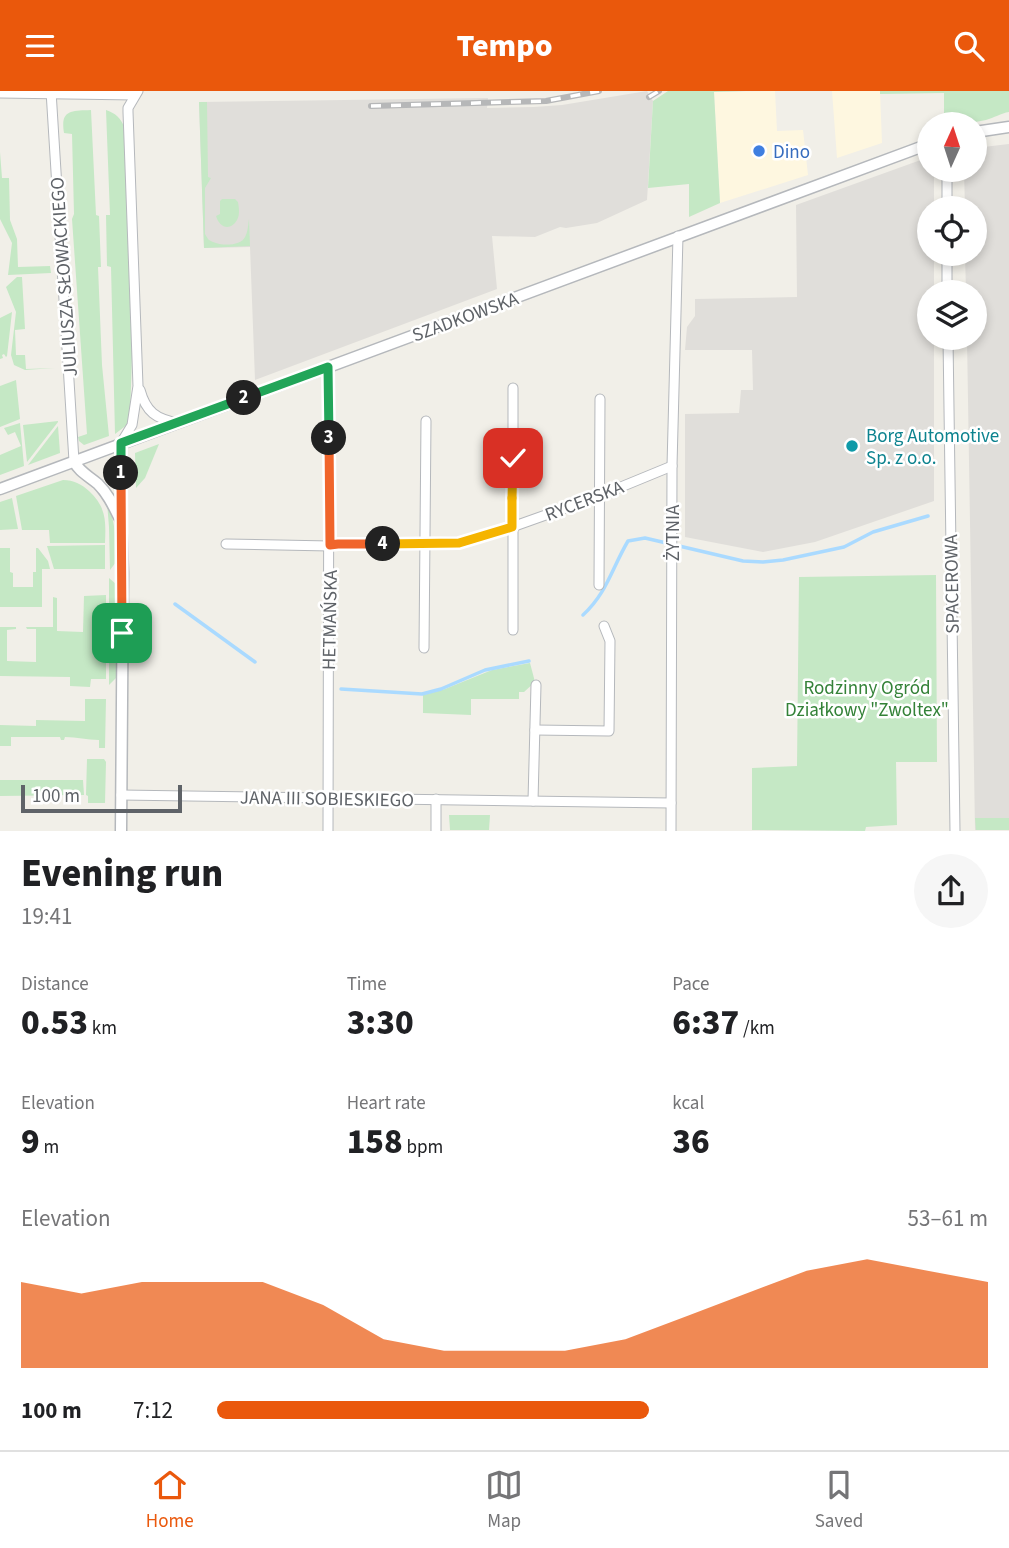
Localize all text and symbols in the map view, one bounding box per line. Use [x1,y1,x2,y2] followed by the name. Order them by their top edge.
[456,23,553,69] text: Tempo
[21,27,59,65] icon: menu
[950,27,988,65] icon: search
[917,112,987,182] north arrow
[917,112,987,350] map controls
[773,139,810,166] place label: Dino
[751,143,767,159] marker: Dino
[44,176,85,378] street label: JULIUSZA SŁOWACKIEGO
[917,196,987,266] button: locate
[917,280,987,350] button: layers
[409,285,523,349] street label: SZADKOWSKA
[226,381,262,415] pin: 2
[238,384,249,411] text: 2
[312,421,346,455] pin: 3
[866,423,999,472] place label: Borg Automotive Sp. z o.o.
[323,424,334,451] text: 3
[483,428,543,488] pin
[844,438,860,454] marker: Borg Automotive Sp. z o.o.
[494,439,532,477] icon: check
[104,455,138,491] pin: 1
[115,459,126,486] text: 1
[541,474,628,529] street label: RYCERSKA
[660,504,687,561] street label: ŻYTNIA
[366,526,400,561] pin: 4
[377,530,388,557] text: 4
[938,533,967,634] street label: SPACEROWA
[316,569,345,670] street label: HETMAŃSKA
[92,603,152,663] pin
[103,614,141,652] icon: arrive
[785,675,949,724] park label: Rodzinny Ogród Działkowy "Zwoltex"
[21,781,182,813] scale bar
[32,783,80,810] text: 100 m
[240,784,414,815] street label: JANA III SOBIESKIEGO
[21,847,223,901] text: Evening run
[914,854,988,928] button: share
[21,900,72,933] text: 19:41
[21,971,89,998] text: Distance
[347,971,387,998] text: Time
[672,971,710,998] text: Pace
[21,998,88,1048] text: 0.53
[347,998,414,1048] text: 3:30
[672,998,739,1048] text: 6:37
[88,1015,117,1042] text: km
[739,1015,775,1042] text: /km
[21,1090,95,1117] text: Elevation
[347,1090,426,1117] text: Heart rate
[672,1090,704,1117] text: kcal
[21,1117,40,1167] text: 9
[347,1117,403,1167] text: 158
[672,1117,710,1167] text: 36
[40,1134,59,1161] text: m
[403,1134,443,1161] text: bpm
[21,1202,111,1235] text: Elevation
[908,1202,988,1235] text: 53–61 m
[21,1394,82,1427] text: 100 m
[133,1394,173,1427] text: 7:12
[146,1466,194,1535] tab: Home
[485,1466,523,1535] tab: Map
[815,1466,863,1535] tab: Saved

